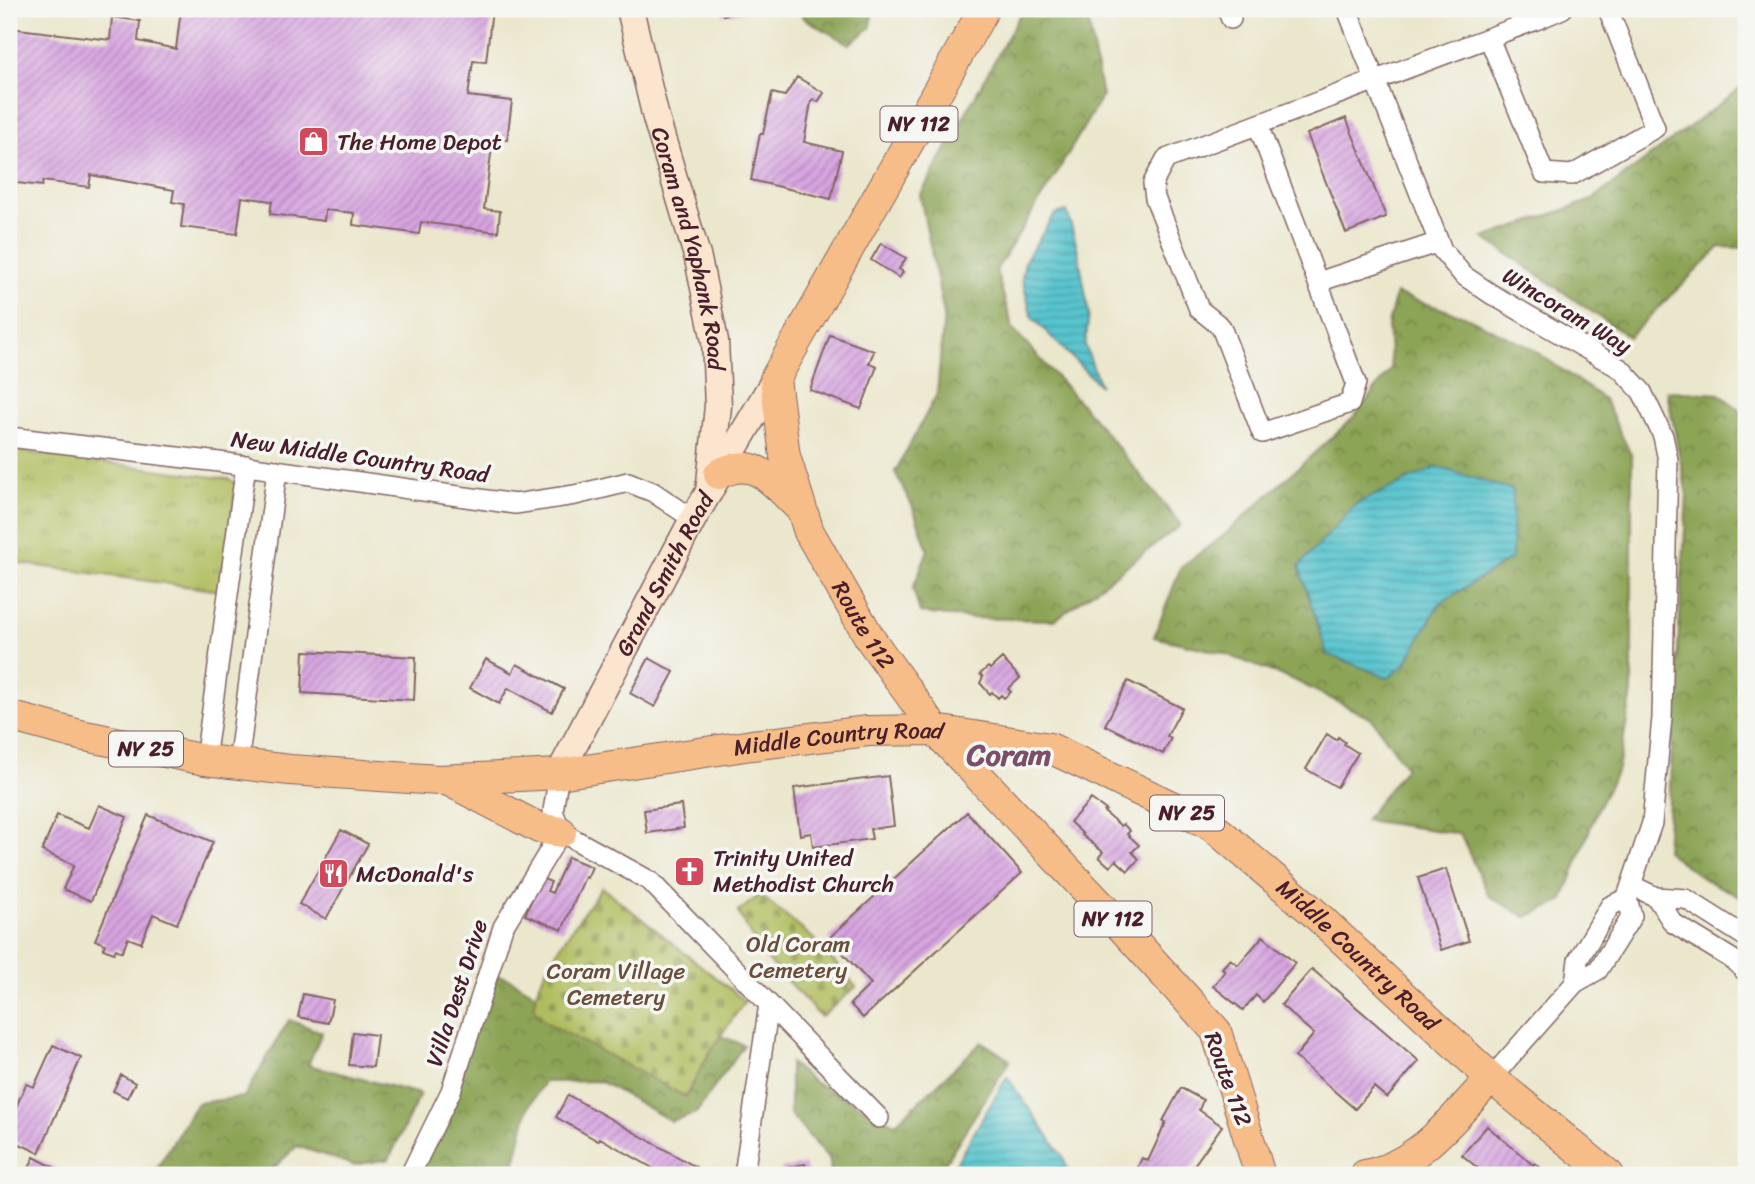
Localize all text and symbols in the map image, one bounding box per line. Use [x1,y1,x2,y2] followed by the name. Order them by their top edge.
[880,106,958,142] road number: NY 112
[337,122,502,163] place label: The Home Depot
[639,122,737,373] street label: Coram and Yaphank Road
[297,125,331,159] shop icon: The Home Depot
[1494,256,1640,366] street label: Wincoram Way
[228,419,494,496] street label: New Middle Country Road
[604,482,726,664] street label: Grand Smith Road
[820,573,906,678] street label: Route 112
[730,709,948,768] street label: Middle Country Road
[966,728,1051,782] district label: Coram
[109,732,183,766] road number: NY 25
[1150,796,1224,830] road number: NY 25
[713,838,894,905] place label: Trinity United Methodist Church
[356,854,474,895] place label: McDonald's
[673,854,707,888] church icon: Trinity United Methodist Church
[316,857,350,891] restaurant icon: McDonald's
[1267,868,1451,1042] street label: Middle Country Road
[1074,902,1152,936] road number: NY 112
[414,914,500,1072] street label: Villa Dest Drive
[746,924,850,991] park label: Old Coram Cemetery
[547,951,686,1018] park label: Coram Village Cemetery
[1192,1026,1264,1132] street label: Route 112

